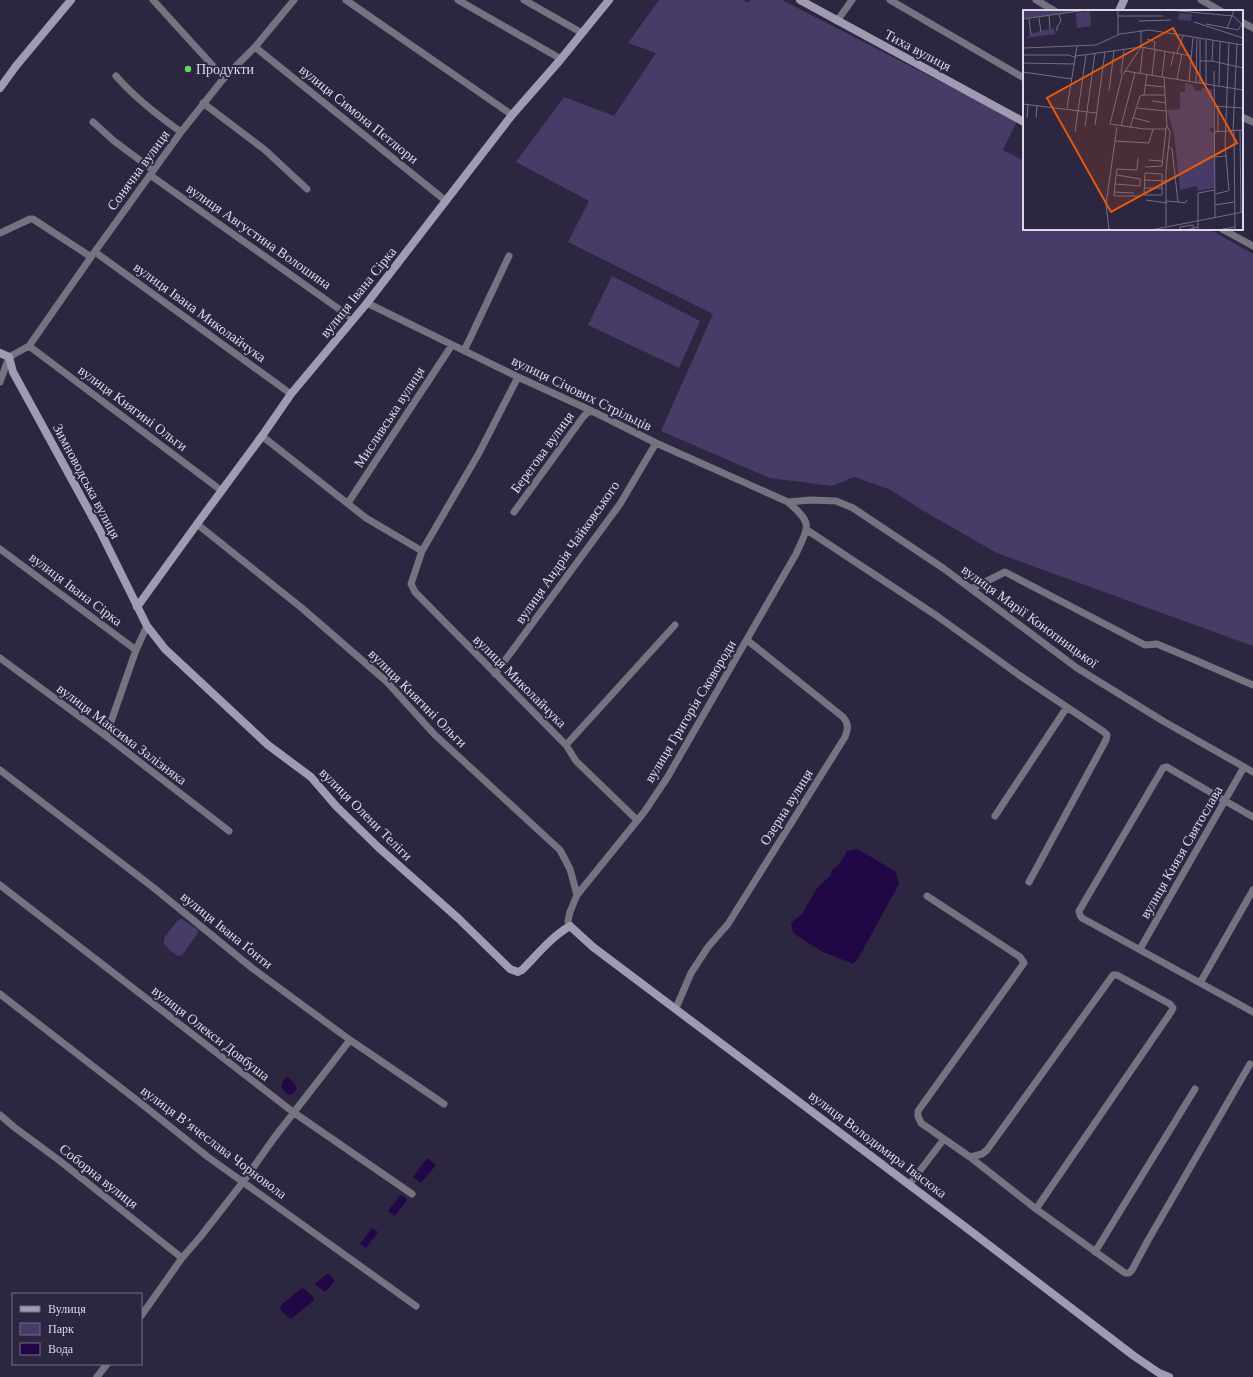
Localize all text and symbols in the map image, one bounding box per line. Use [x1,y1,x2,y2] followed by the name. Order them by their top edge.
[1023,10,1243,230] inset map
[882,27,954,74] street label: Тиха вулиця
[196,62,255,77] place label: Продукти
[296,62,421,167] street label: вулиця Симона Петлюри
[183,64,193,74] marker: Продукти
[104,127,173,213] street label: Сонячна вулиця
[184,181,335,293] street label: вулиця Августина Волошина
[317,243,400,341] street label: вулиця Івана Сірка
[131,260,269,366] street label: вулиця Івана Миколайчука
[509,353,655,434] street label: вулиця Січових Стрільців
[75,363,191,455] street label: вулиця Княгині Ольги
[351,364,428,470] street label: Мисливська вулиця
[508,408,577,496] street label: Берегова вулиця
[50,421,123,542] street label: Зимноводська вулиця
[512,478,622,626] street label: вулиця Андрія Чайковського
[26,550,126,630] street label: вулиця Івана Сірка
[959,562,1101,671] street label: вулиця Марії Конопницької
[470,632,570,731] street label: вулиця Миколайчука
[642,637,739,785] street label: вулиця Григорія Сковороди
[365,646,470,751] street label: вулиця Княгині Ольги
[54,681,190,788] street label: вулиця Максима Залізняка
[316,765,415,864] street label: вулиця Олени Теліги
[757,766,816,848] street label: Озерна вулиця
[1137,783,1226,921] street label: вулиця Князя Святослава
[178,889,276,972] street label: вулиця Івана Ґонти
[149,983,273,1084] street label: вулиця Олекси Довбуша
[138,1083,290,1202] street label: вулиця Вʼячеслава Чорновола
[806,1088,950,1202] street label: вулиця Володимира Івасюка
[56,1141,141,1212] street label: Соборна вулиця
[12,1293,142,1365] legend
[48,1302,86,1316] text: Вулиця
[48,1322,74,1336] text: Парк
[48,1342,74,1356] text: Вода

